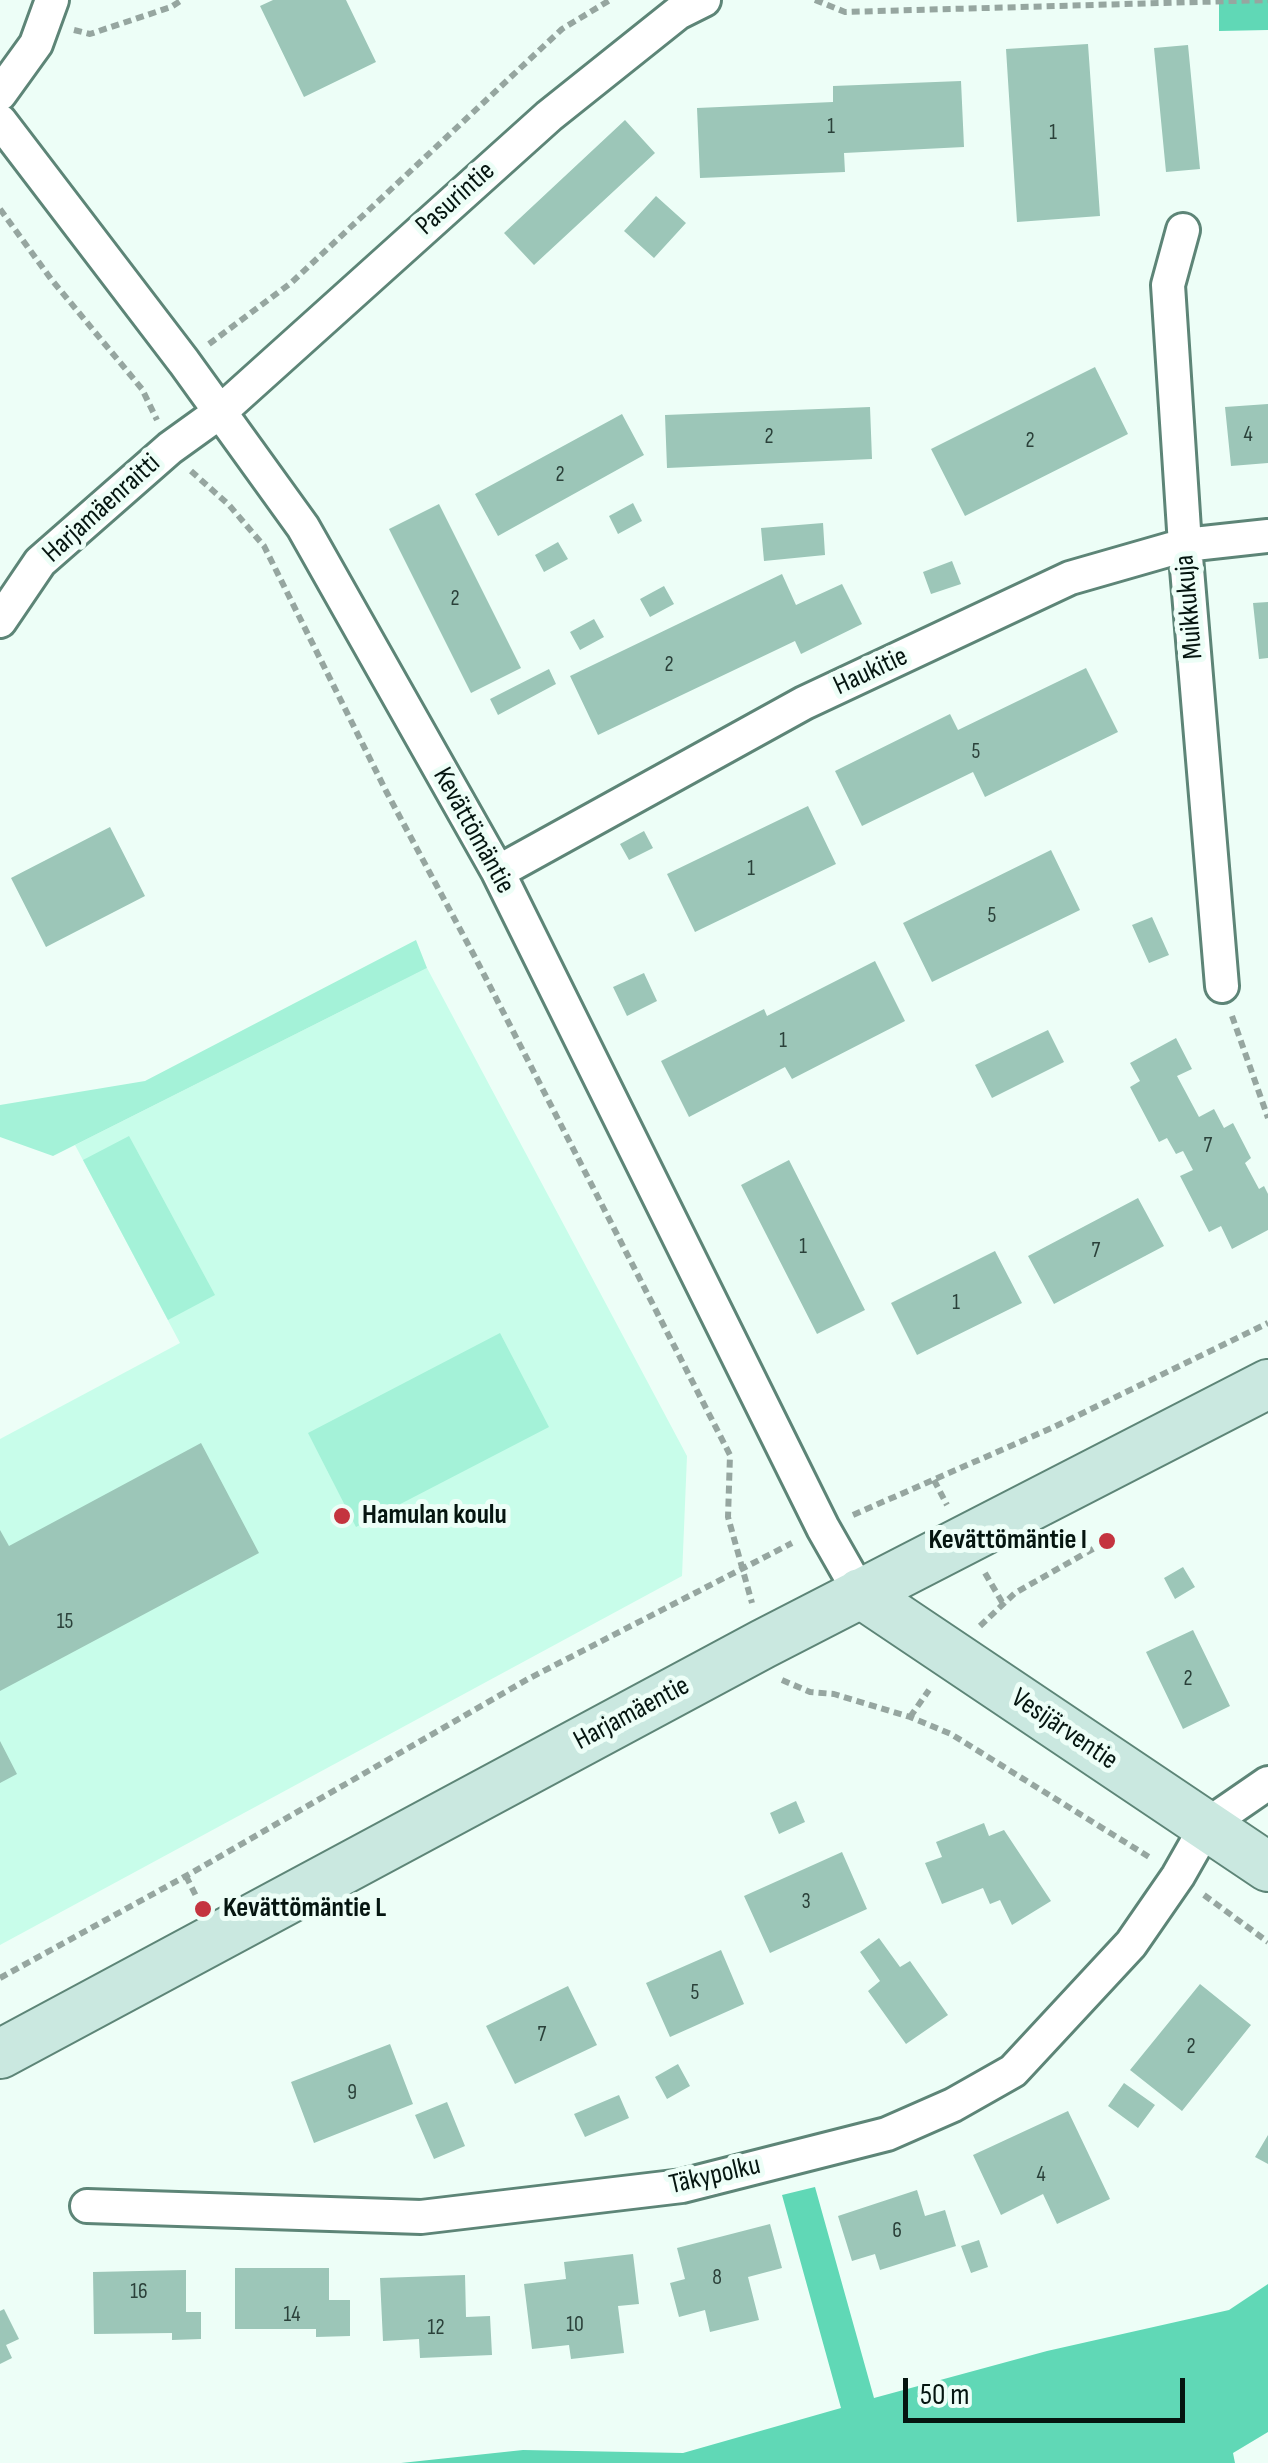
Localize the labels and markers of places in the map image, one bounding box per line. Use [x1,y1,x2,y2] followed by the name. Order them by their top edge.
[362,1499,507,1533] place label: Hamulan koulu
[331,1505,353,1527] marker: Hamulan koulu
[929,1524,1087,1558] place label: Kevättömäntie I
[1096,1530,1118,1552] marker: Kevättömäntie I
[223,1892,386,1926] place label: Kevättömäntie L
[192,1898,214,1920] marker: Kevättömäntie L

